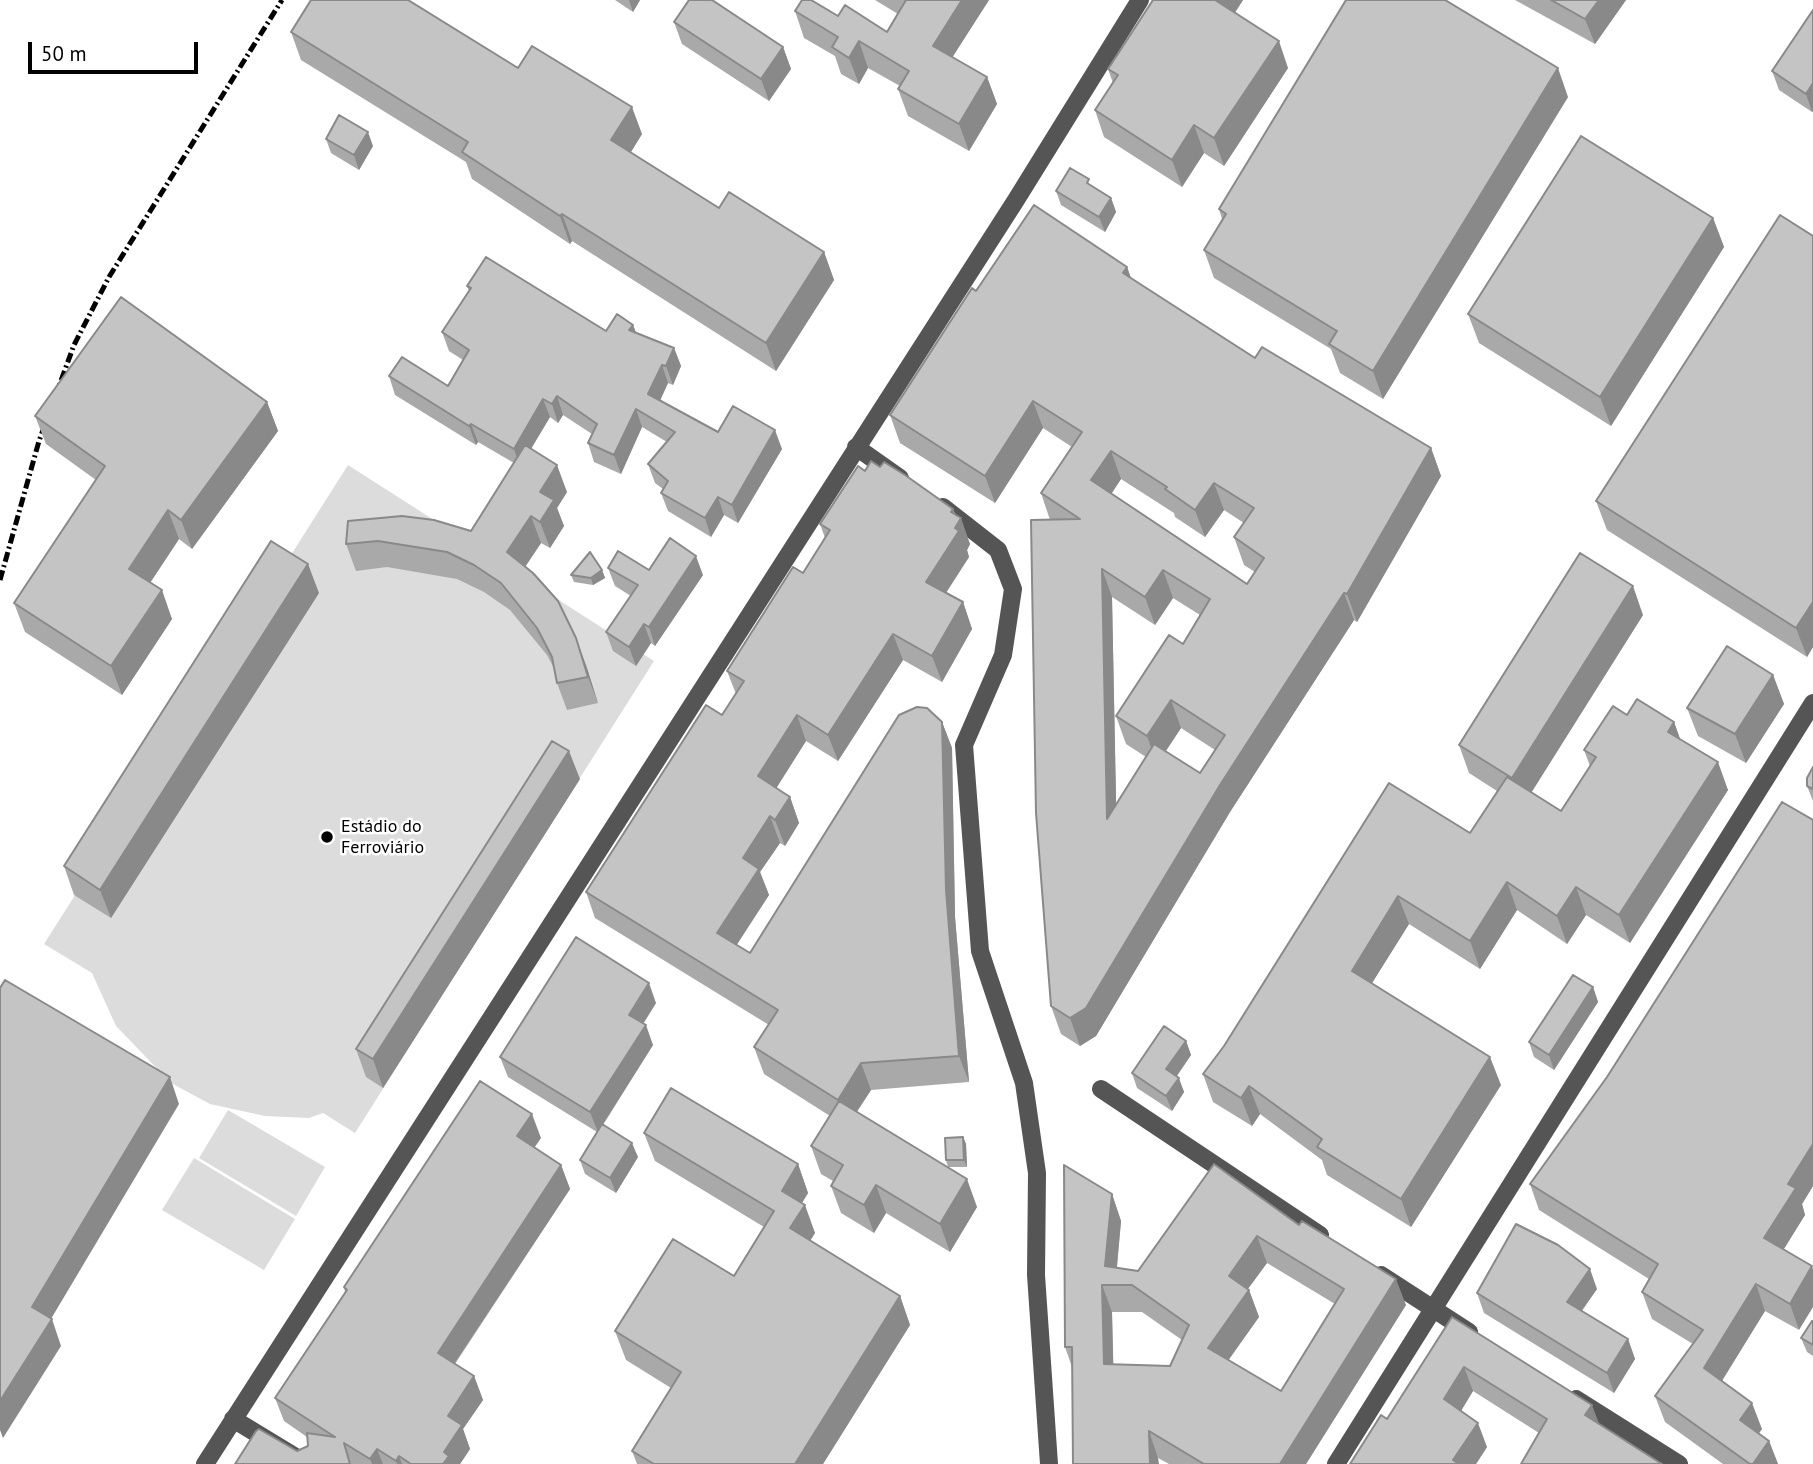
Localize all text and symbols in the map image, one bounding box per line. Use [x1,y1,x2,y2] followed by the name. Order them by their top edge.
[32,28,201,72] scale bar
[41,40,87,67] text: 50 m
[341,816,424,858] place label: Estádio do Ferroviário
[319,829,335,845] marker: Estádio do Ferroviário

